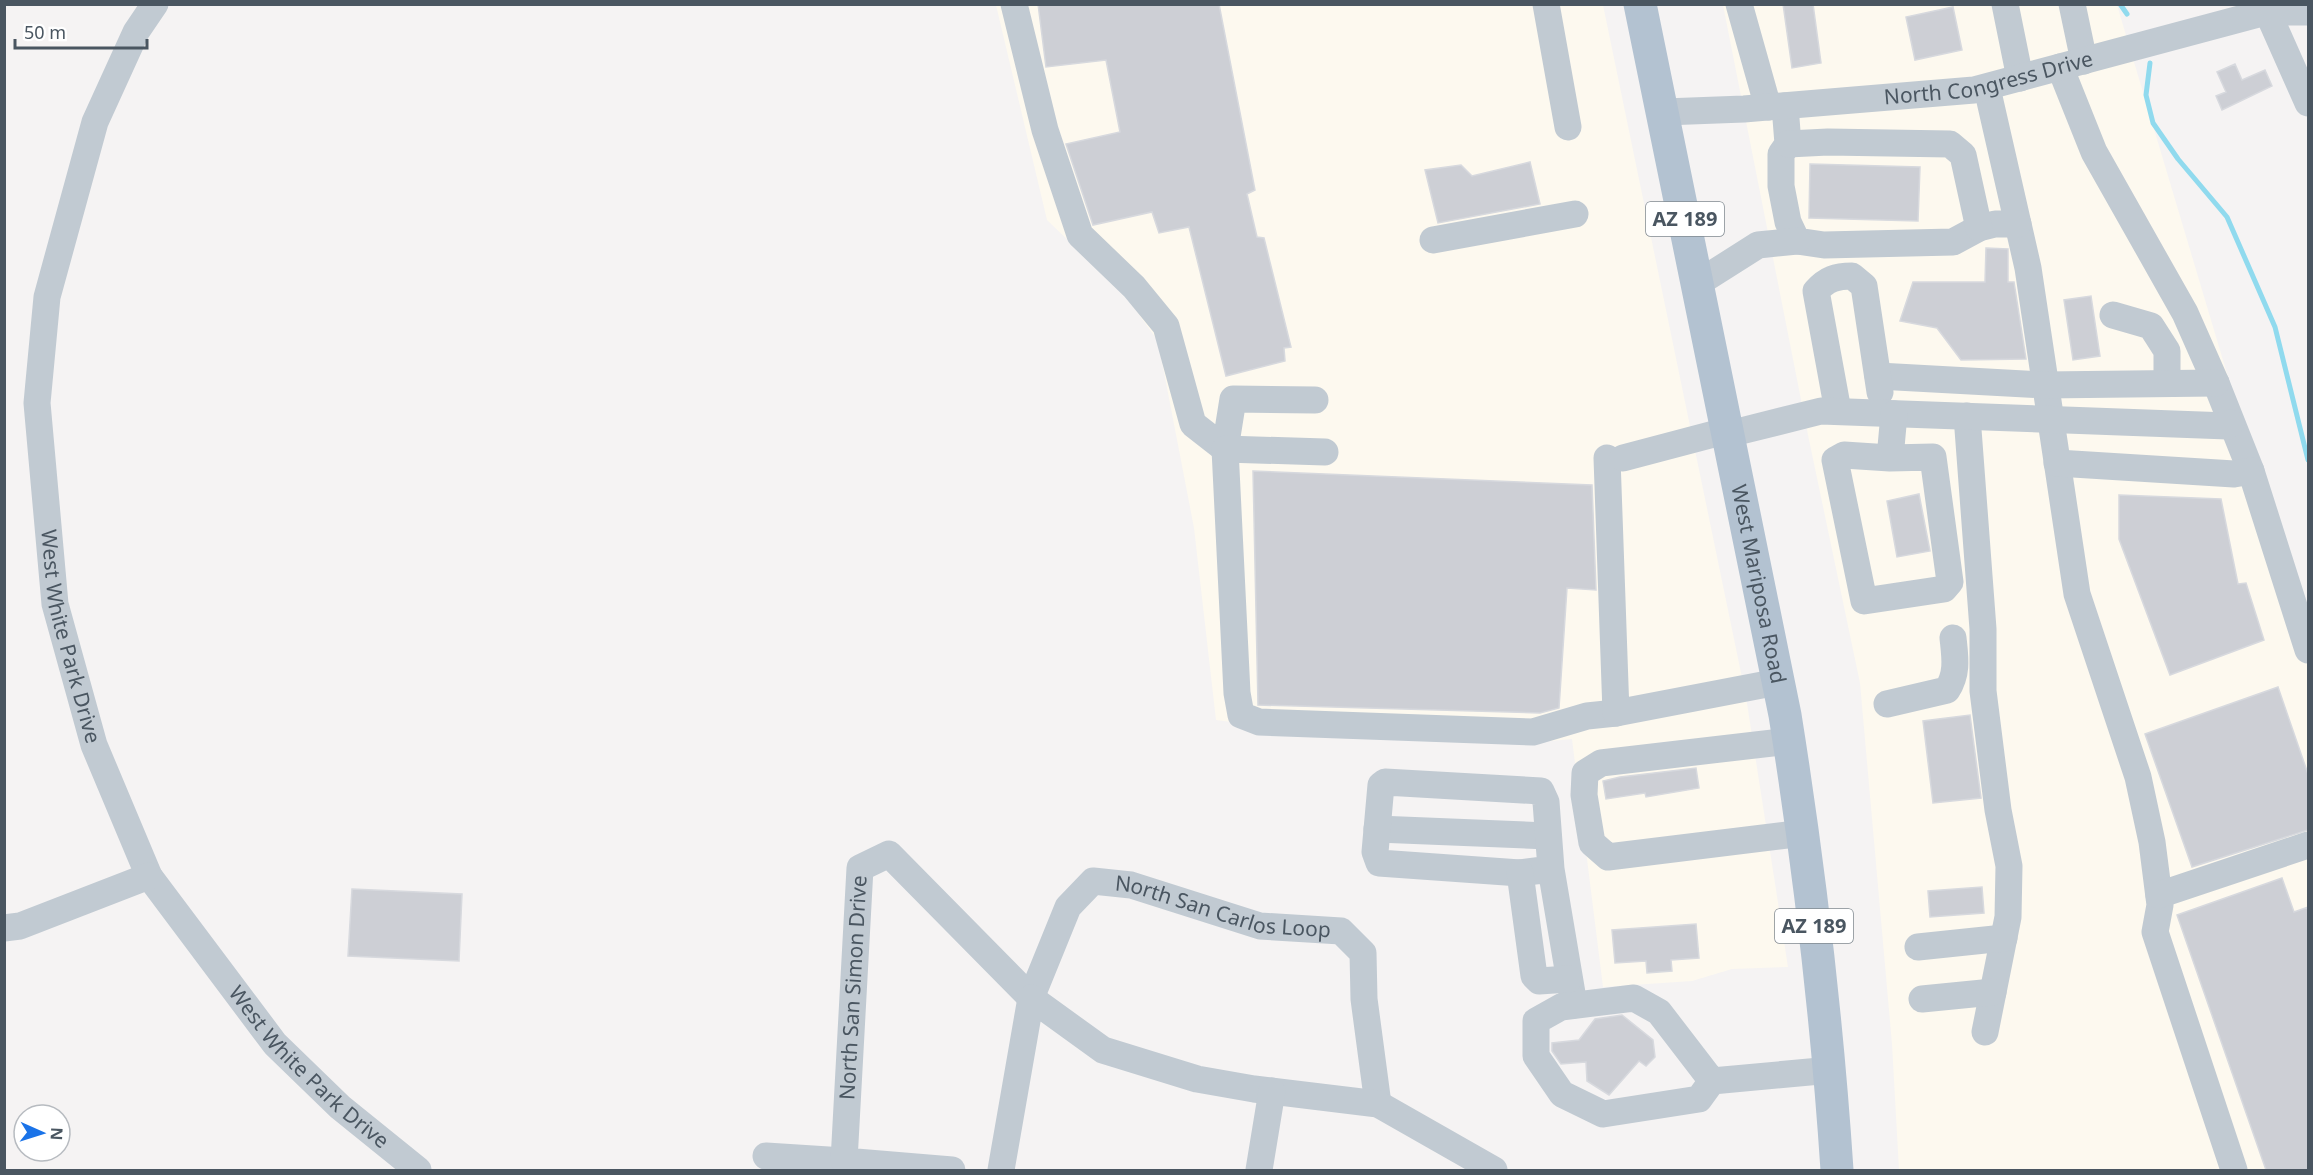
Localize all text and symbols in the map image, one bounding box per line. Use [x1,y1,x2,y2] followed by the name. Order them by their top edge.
[15,12,147,50] scale bar
[24,20,66,44] text: 50 m
[1883,44,2096,110] street label: North Congress Drive
[1646,202,1724,236] road number: AZ 189
[1725,482,1793,686] street label: West Mariposa Road
[35,528,108,746] street label: West White Park Drive
[1114,868,1332,943] street label: North San Carlos Loop
[832,875,873,1101] street label: North San Simon Drive
[1775,909,1853,943] road number: AZ 189
[223,980,395,1154] street label: West White Park Drive
[12,1103,72,1163] north arrow
[46,1127,68,1141] text: N

